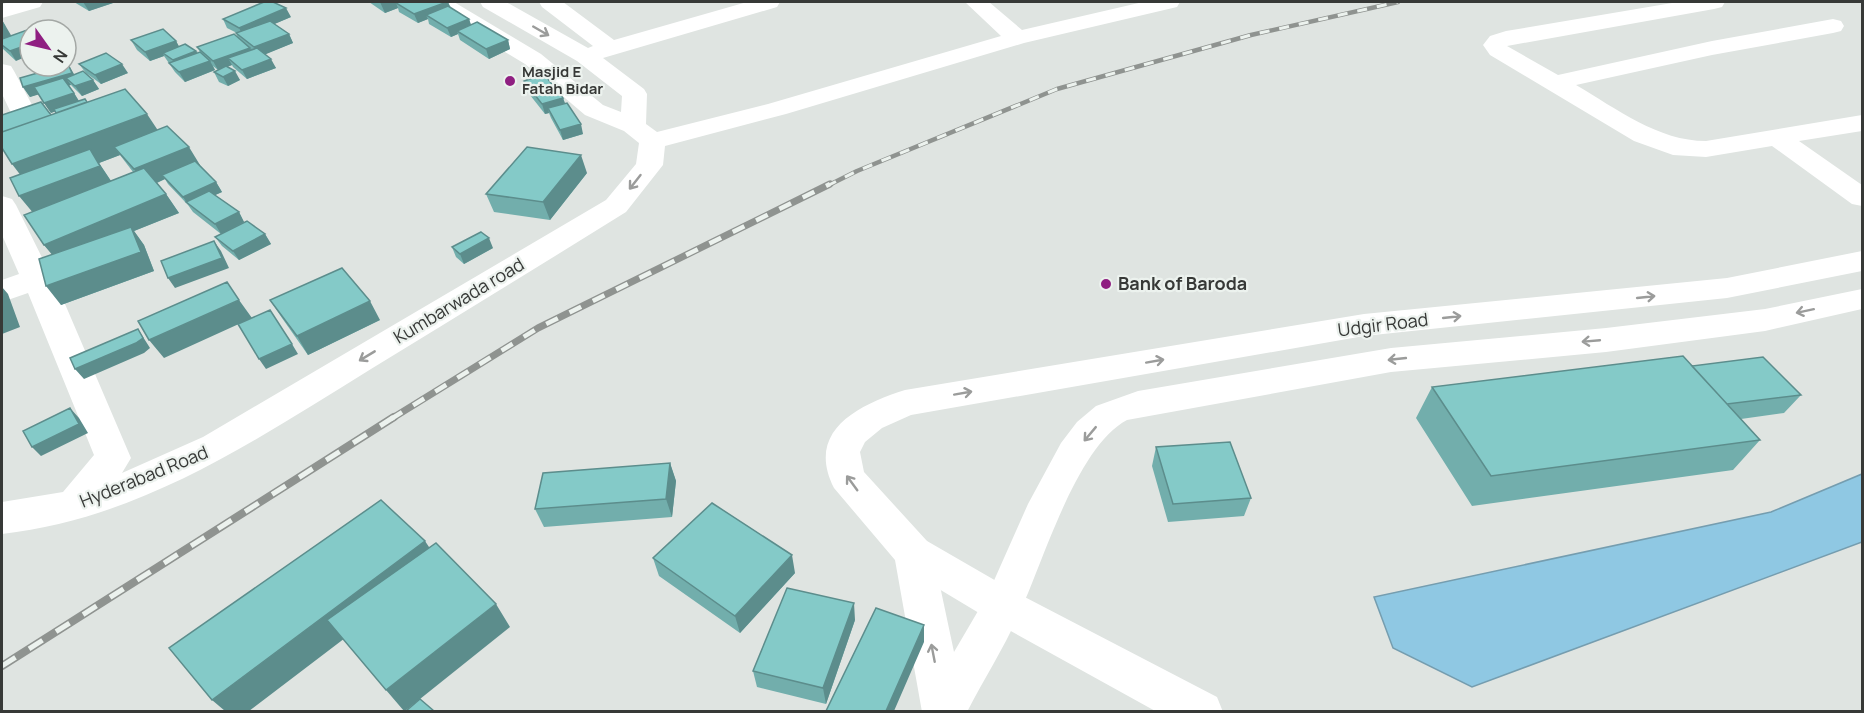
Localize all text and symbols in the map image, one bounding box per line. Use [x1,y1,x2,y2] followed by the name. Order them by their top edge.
[18,18,78,78] north arrow
[532,25,549,37] one-way arrow
[48,45,73,67] text: N
[522,61,603,99] place label: Masjid E Fatah Bidar
[503,74,517,88] marker: Masjid E Fatah Bidar
[628,174,641,190] one-way arrow
[389,252,528,349] street label: Kumbarwada road
[1118,271,1247,295] place label: Bank of Baroda
[1099,277,1113,291] marker: Bank of Baroda
[1635,291,1655,302] one-way arrow
[1796,306,1815,317] one-way arrow
[1336,307,1429,341] street label: Udgir Road
[1441,311,1461,322] one-way arrow
[1582,336,1602,347] one-way arrow
[359,351,376,363] one-way arrow
[1388,354,1408,365] one-way arrow
[1145,355,1164,366] one-way arrow
[952,387,972,398] one-way arrow
[1083,426,1097,441] one-way arrow
[76,439,211,513] street label: Hyderabad Road
[846,475,859,491] one-way arrow
[927,644,938,663] one-way arrow

